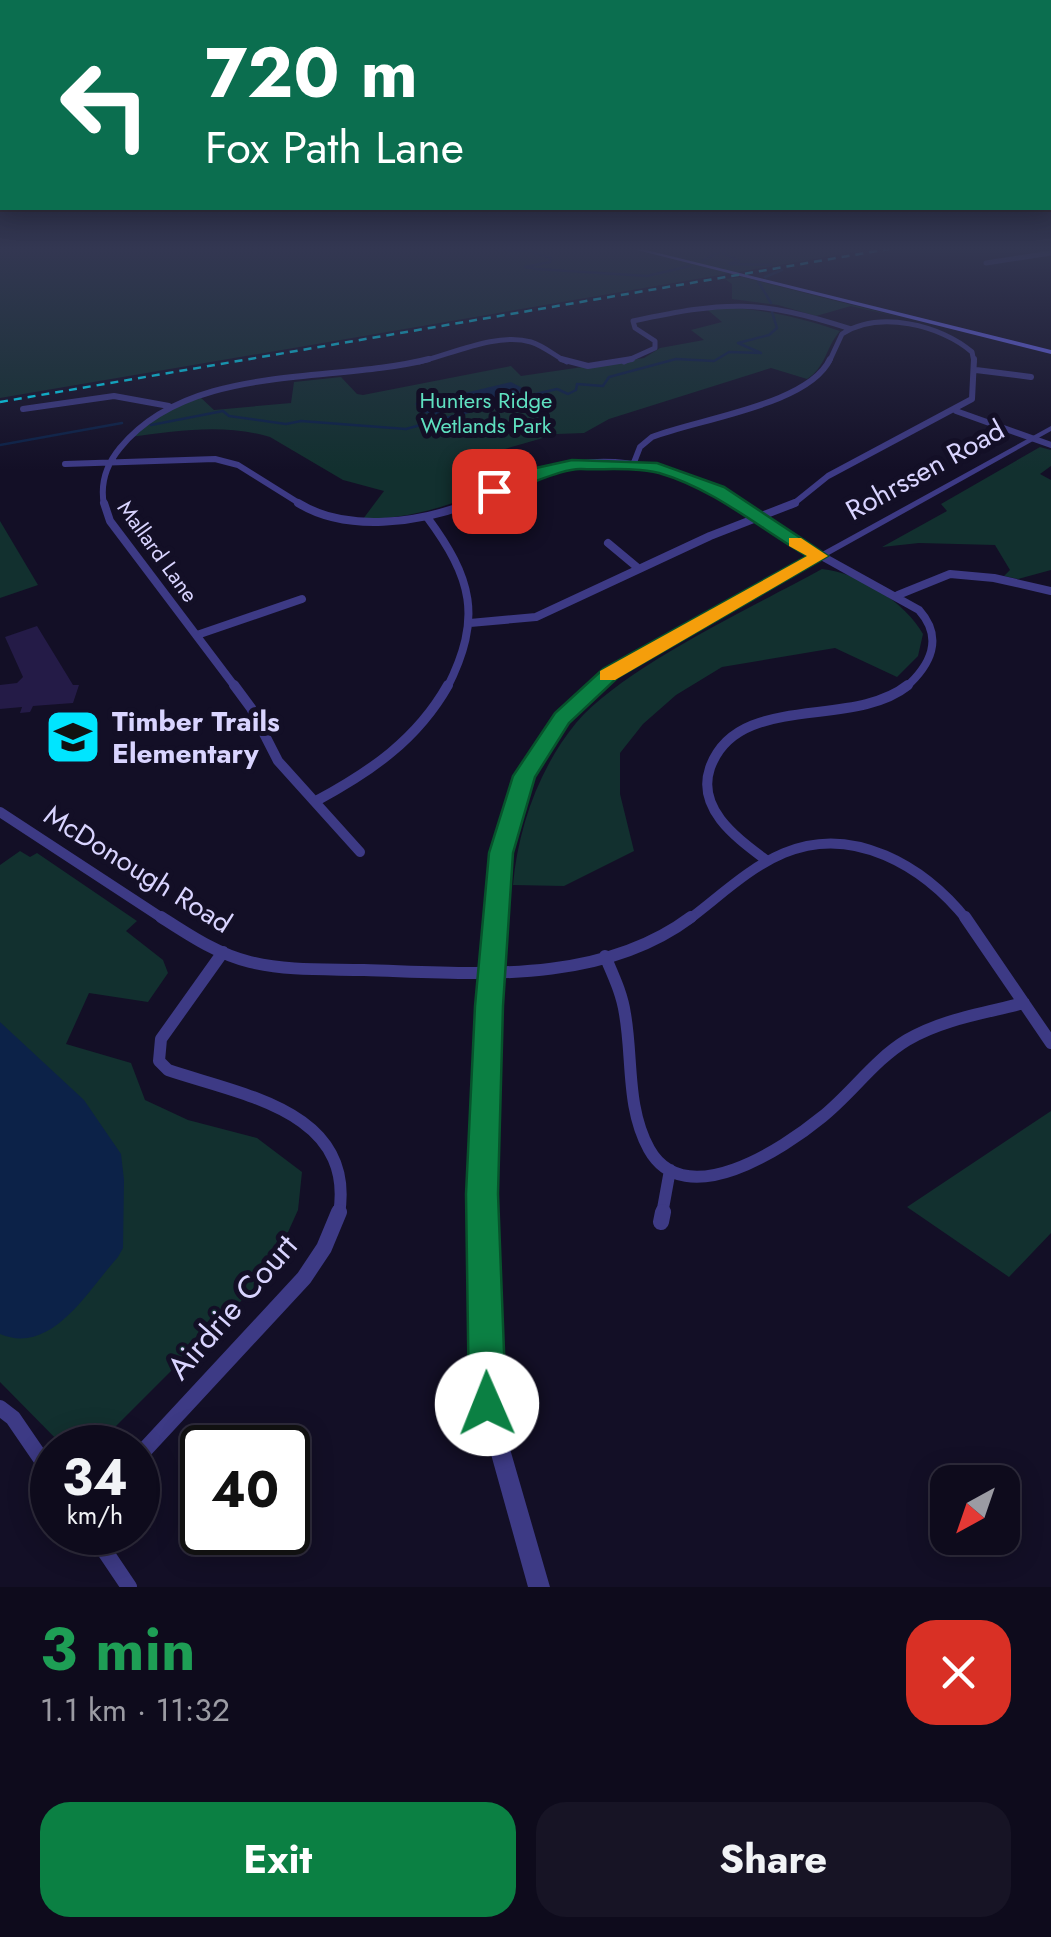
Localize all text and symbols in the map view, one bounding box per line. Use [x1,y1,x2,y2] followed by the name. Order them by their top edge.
[205,22,418,123] text: 720 m
[40,40,170,170] icon: left
[205,115,464,180] text: Fox Path Lane
[420,384,552,441] park label: Hunters Ridge Wetlands Park
[838,409,1012,531] street label: Rohrssen Road
[452,449,537,534] pin
[467,464,522,519] icon: arrive
[110,493,206,609] street label: Mallard Lane
[112,701,280,774] place label: Timber Trails Elementary
[43,707,103,767] school or university icon: Timber Trails Elementary
[36,795,240,943] street label: McDonough Road
[156,1224,308,1390] street label: Airdrie Court
[435,1352,539,1456] position arrow
[180,1425,310,1555] speed limit sign: 40
[62,1441,128,1514] text: 34
[930,1465,1020,1555] north arrow
[930,1465,1020,1555] map controls
[67,1497,123,1533] text: km/h
[40,1606,196,1693] text: 3 min
[906,1620,1011,1725] button: close
[40,1687,230,1733] text: 1.1 km · 11:32
[40,1802,516,1917] button: Exit
[536,1802,1011,1917] button: Share

